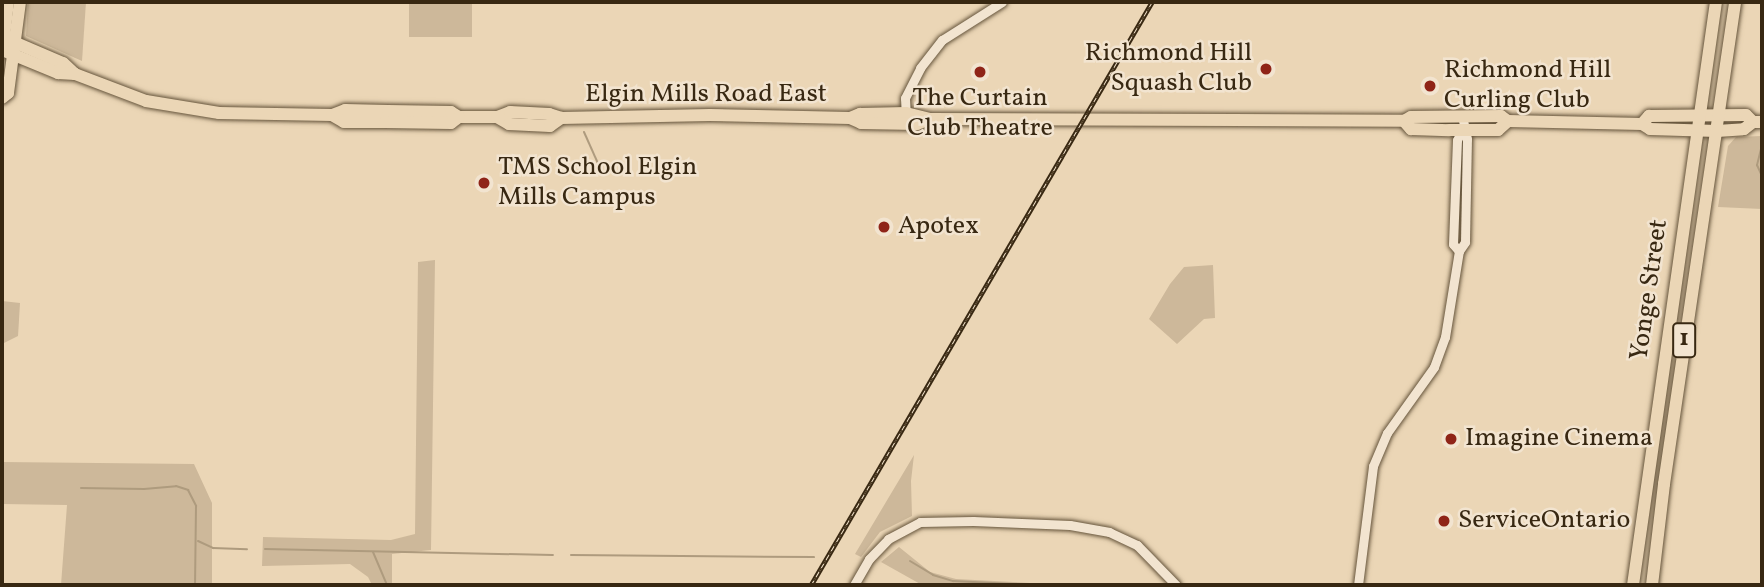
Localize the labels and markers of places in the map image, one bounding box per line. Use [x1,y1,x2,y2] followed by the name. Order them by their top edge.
[1085,38,1252,100] place label: Richmond Hill Squash Club
[1444,55,1611,116] place label: Richmond Hill Curling Club
[1258,61,1274,77] marker: Richmond Hill Squash Club
[972,64,988,80] marker: The Curtain Club Theatre
[1422,78,1438,94] marker: Richmond Hill Curling Club
[907,83,1053,144] place label: The Curtain Club Theatre
[498,152,697,214] place label: TMS School Elgin Mills Campus
[476,175,492,191] marker: TMS School Elgin Mills Campus
[898,211,979,243] place label: Apotex
[876,219,892,235] marker: Apotex
[1465,423,1653,455] place label: Imagine Cinema
[1443,431,1459,447] marker: Imagine Cinema
[1458,505,1630,537] place label: ServiceOntario
[1436,513,1452,529] marker: ServiceOntario

